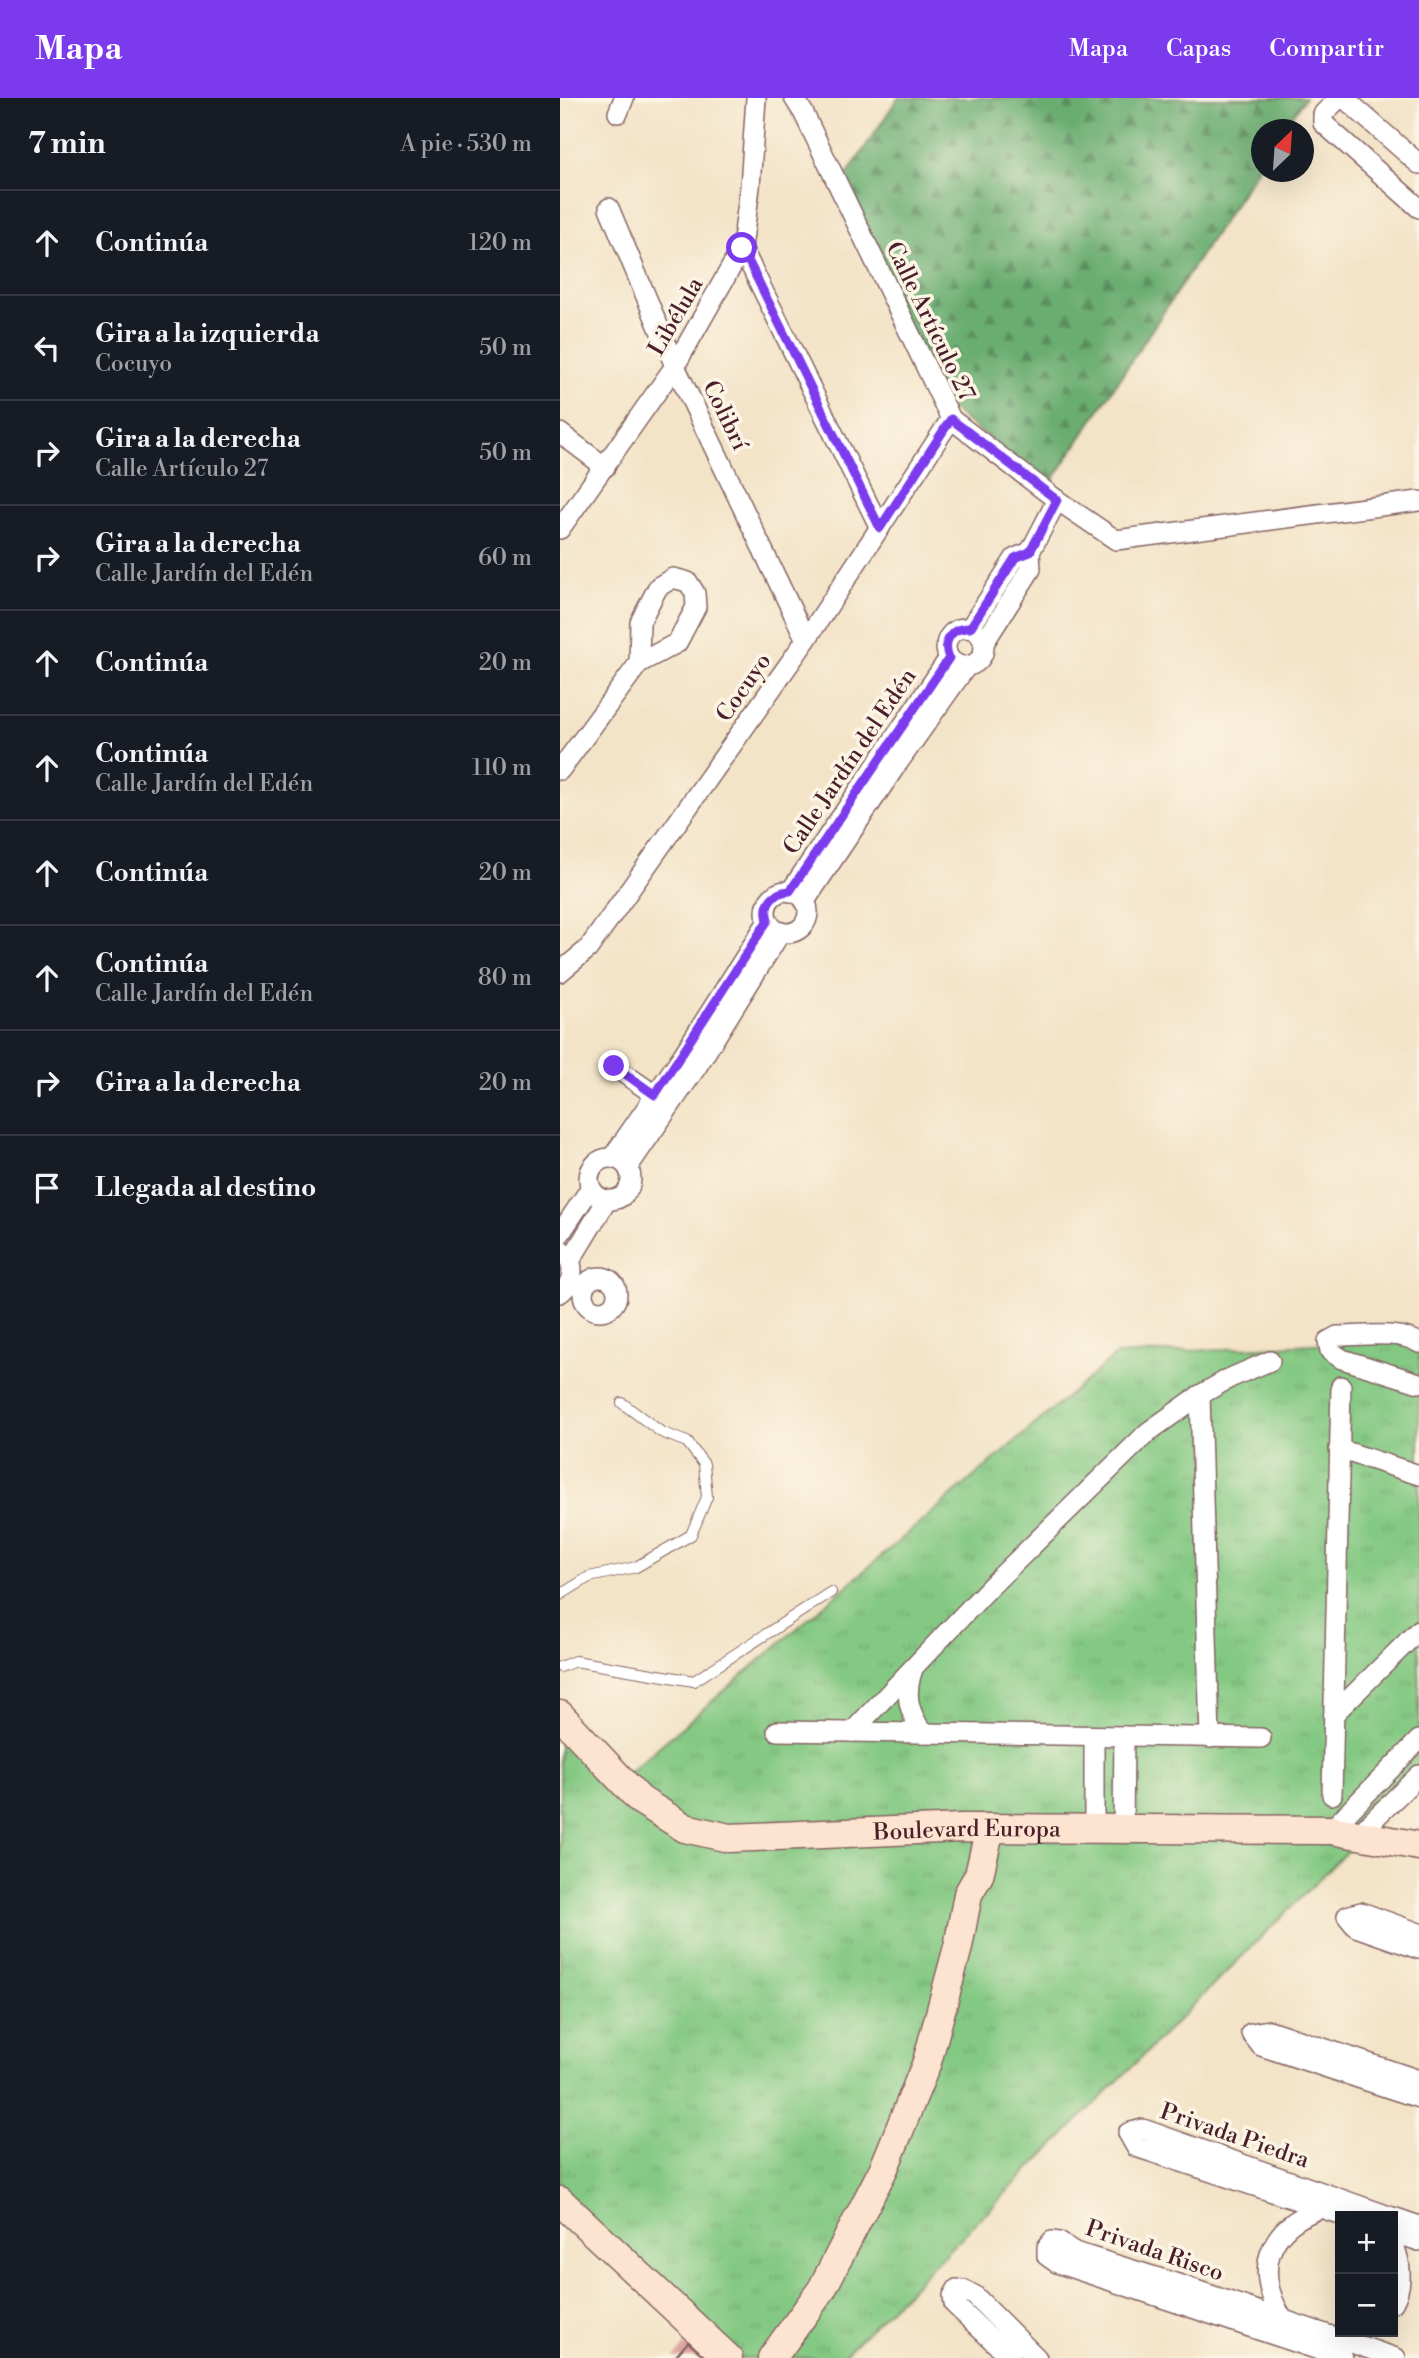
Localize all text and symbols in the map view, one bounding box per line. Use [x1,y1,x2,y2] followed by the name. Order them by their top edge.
[35,29,122,70] text: Mapa
[1069,34,1128,64] text: Mapa
[1166,34,1231,64] text: Capas
[1269,34,1384,64] text: Compartir
[1251,119,1314,182] north arrow
[28,125,106,163] text: 7 min
[400,130,532,158] text: A pie · 530 m
[28,224,66,262] icon: ahead
[95,227,208,259] text: Continúa
[468,229,532,257] text: 120 m
[726,232,757,263] route start
[880,237,981,406] street label: Calle Artículo 27
[642,272,710,361] street label: Libélula
[95,318,319,350] text: Gira a la izquierda
[28,329,66,367] icon: left
[479,334,532,362] text: 50 m
[95,350,172,378] text: Cocuyo
[696,376,755,456] street label: Colibrí
[95,423,301,455] text: Gira a la derecha
[28,434,66,472] icon: right
[479,439,532,467] text: 50 m
[95,455,268,483] text: Calle Artículo 27
[95,528,301,560] text: Gira a la derecha
[28,539,66,577] icon: right
[478,544,532,572] text: 60 m
[95,560,313,588] text: Calle Jardín del Edén
[28,644,66,682] icon: ahead
[95,647,208,679] text: Continúa
[710,648,777,727] street label: Cocuyo
[479,649,532,677] text: 20 m
[777,663,923,860] street label: Calle Jardín del Edén
[95,738,208,770] text: Continúa
[28,749,66,787] icon: ahead
[472,754,532,782] text: 110 m
[95,770,313,798] text: Calle Jardín del Edén
[28,854,66,892] icon: ahead
[95,857,208,889] text: Continúa
[479,859,532,887] text: 20 m
[95,948,208,980] text: Continúa
[28,959,66,997] icon: ahead
[478,964,532,992] text: 80 m
[95,980,313,1008] text: Calle Jardín del Edén
[598,1050,629,1081] route end
[28,1064,66,1102] icon: right
[95,1067,301,1099] text: Gira a la derecha
[479,1069,532,1097] text: 20 m
[28,1169,66,1207] icon: arrive
[95,1172,316,1204] text: Llegada al destino
[872,1815,1061,1847] street label: Boulevard Europa
[1157,2097,1313,2175] street label: Privada Piedra
[1335,2211,1398,2337] map controls
[1335,2211,1398,2274] button: +
[1082,2214,1227,2288] street label: Privada Risco
[1335,2274,1398,2337] button: −

